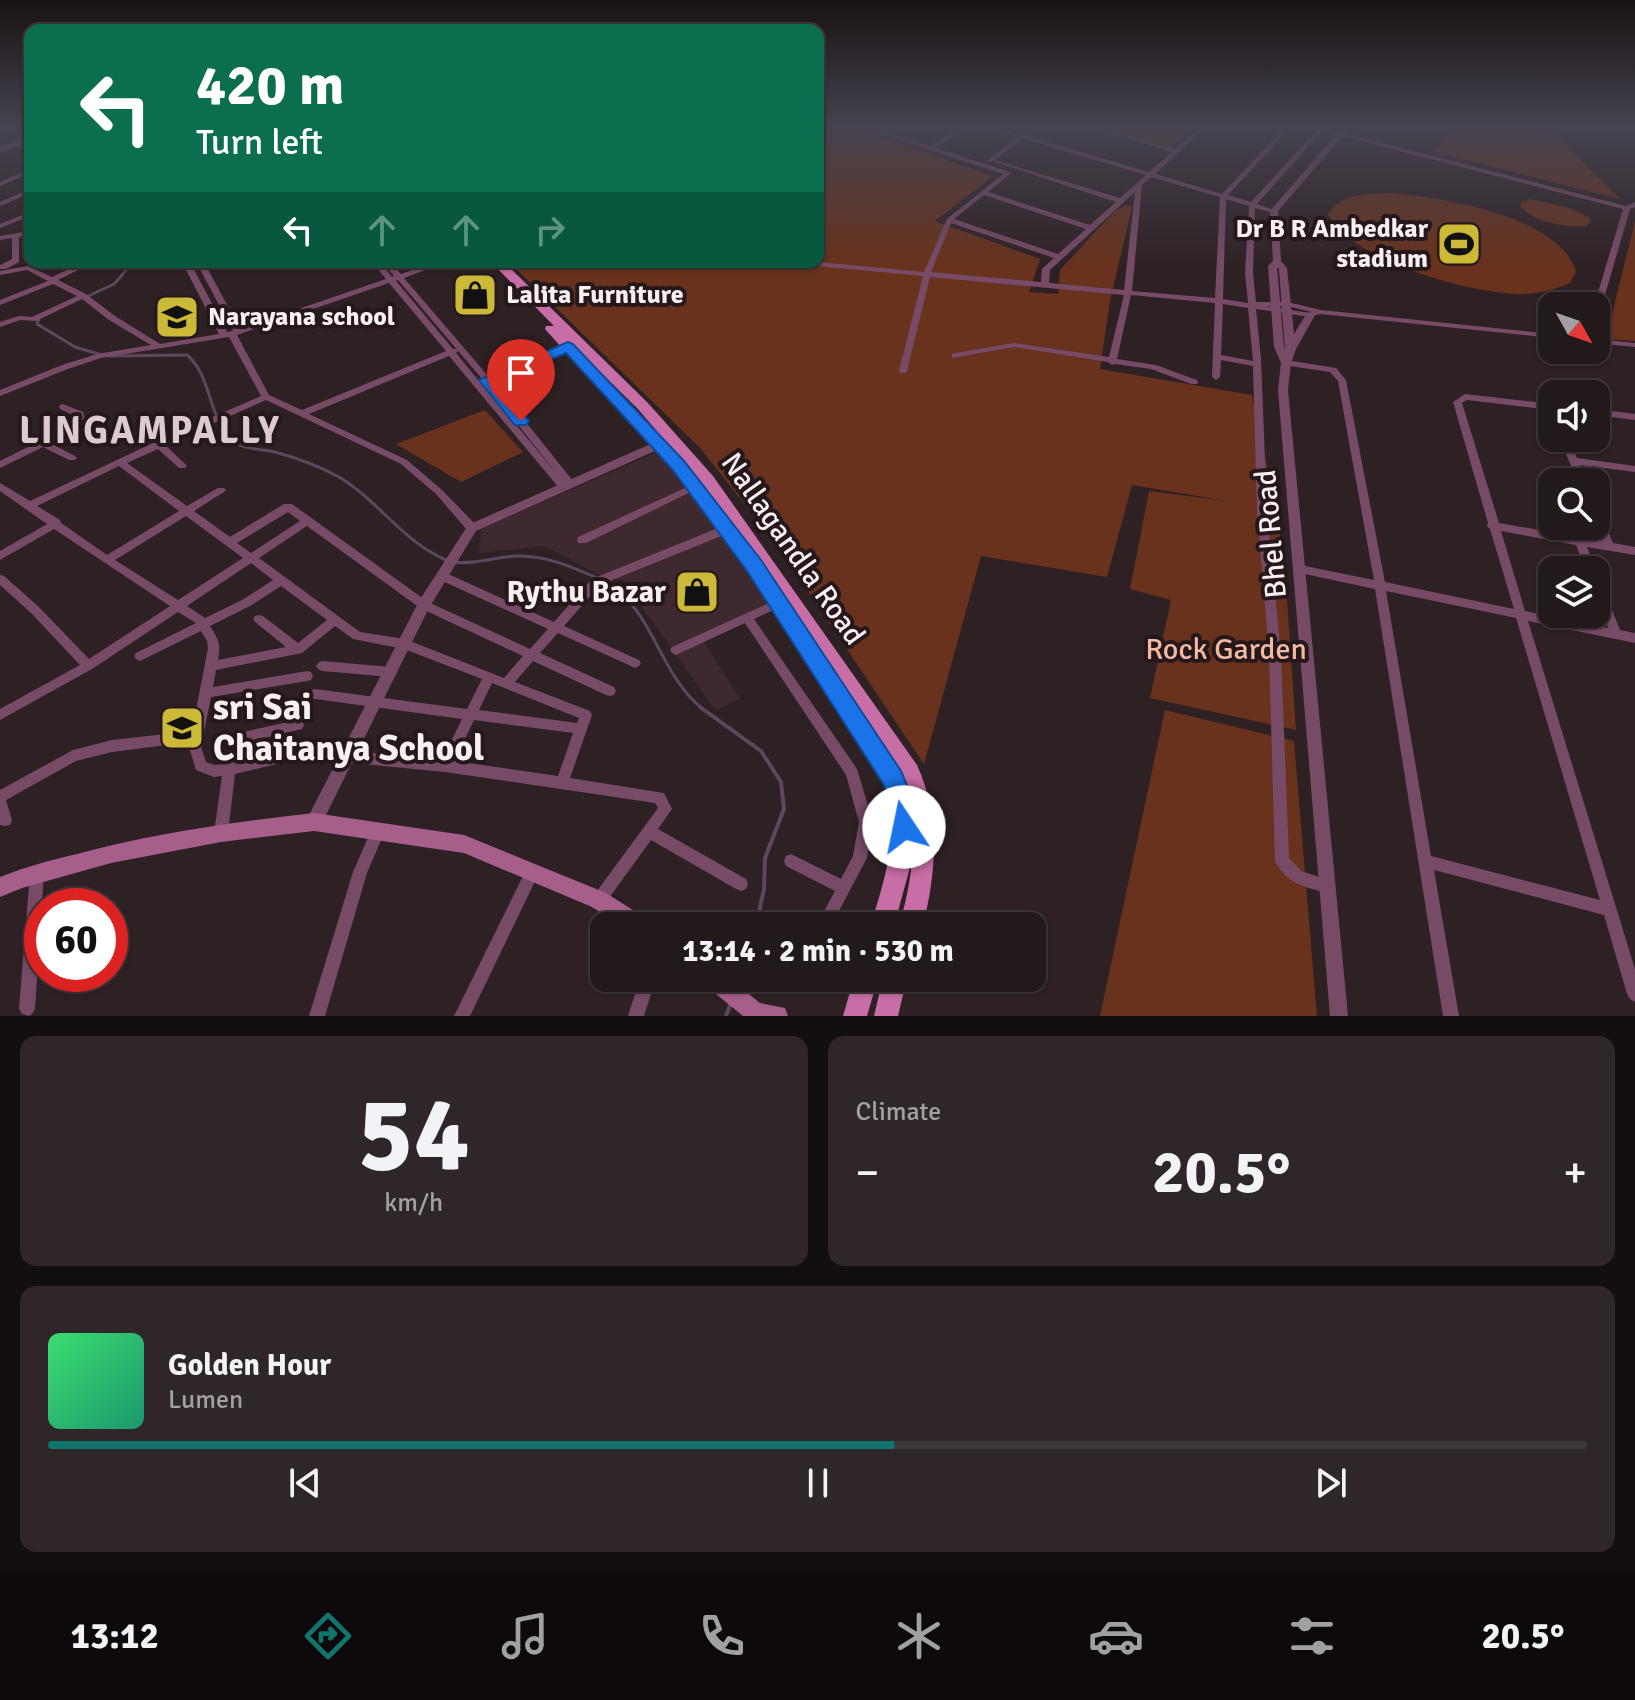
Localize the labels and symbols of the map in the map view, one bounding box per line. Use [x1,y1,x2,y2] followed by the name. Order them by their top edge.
[1236,213,1429,275] place label: Dr B R Ambedkar stadium
[1435,220,1483,268] sports icon: Dr B R Ambedkar stadium
[451,271,499,319] shop icon: Lalita Furniture
[506,279,684,311] place label: Lalita Furniture
[1538,292,1610,364] north arrow
[153,293,201,341] school or university icon: Narayana school
[208,301,395,333] place label: Narayana school
[487,339,555,421] pin
[19,407,281,454] district label: LINGAMPALLY
[713,446,873,652] street label: Nallagandla Road
[1247,468,1295,600] street label: Bhel Road
[673,568,721,616] shop icon: Rythu Bazar
[507,574,666,611] place label: Rythu Bazar
[1145,631,1307,668] park label: Rock Garden
[213,685,484,771] place label: sri Sai Chaitanya School
[158,704,206,752] school or university icon: sri Sai Chaitanya School
[862,785,946,869] position arrow
[24,888,128,992] speed limit sign: 60

